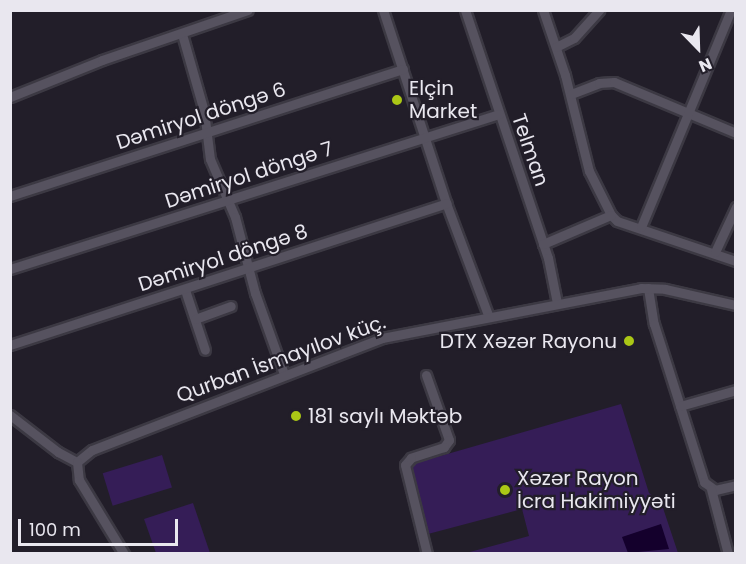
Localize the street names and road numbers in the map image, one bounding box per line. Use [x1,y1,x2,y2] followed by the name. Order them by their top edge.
[113,77,289,155] street label: Dəmiryol döngə 6
[506,111,554,189] street label: Telman
[162,137,336,213] street label: Dəmiryol döngə 7
[135,219,311,297] street label: Dəmiryol döngə 8
[173,310,389,408] street label: Qurban İsmayılov küç.

